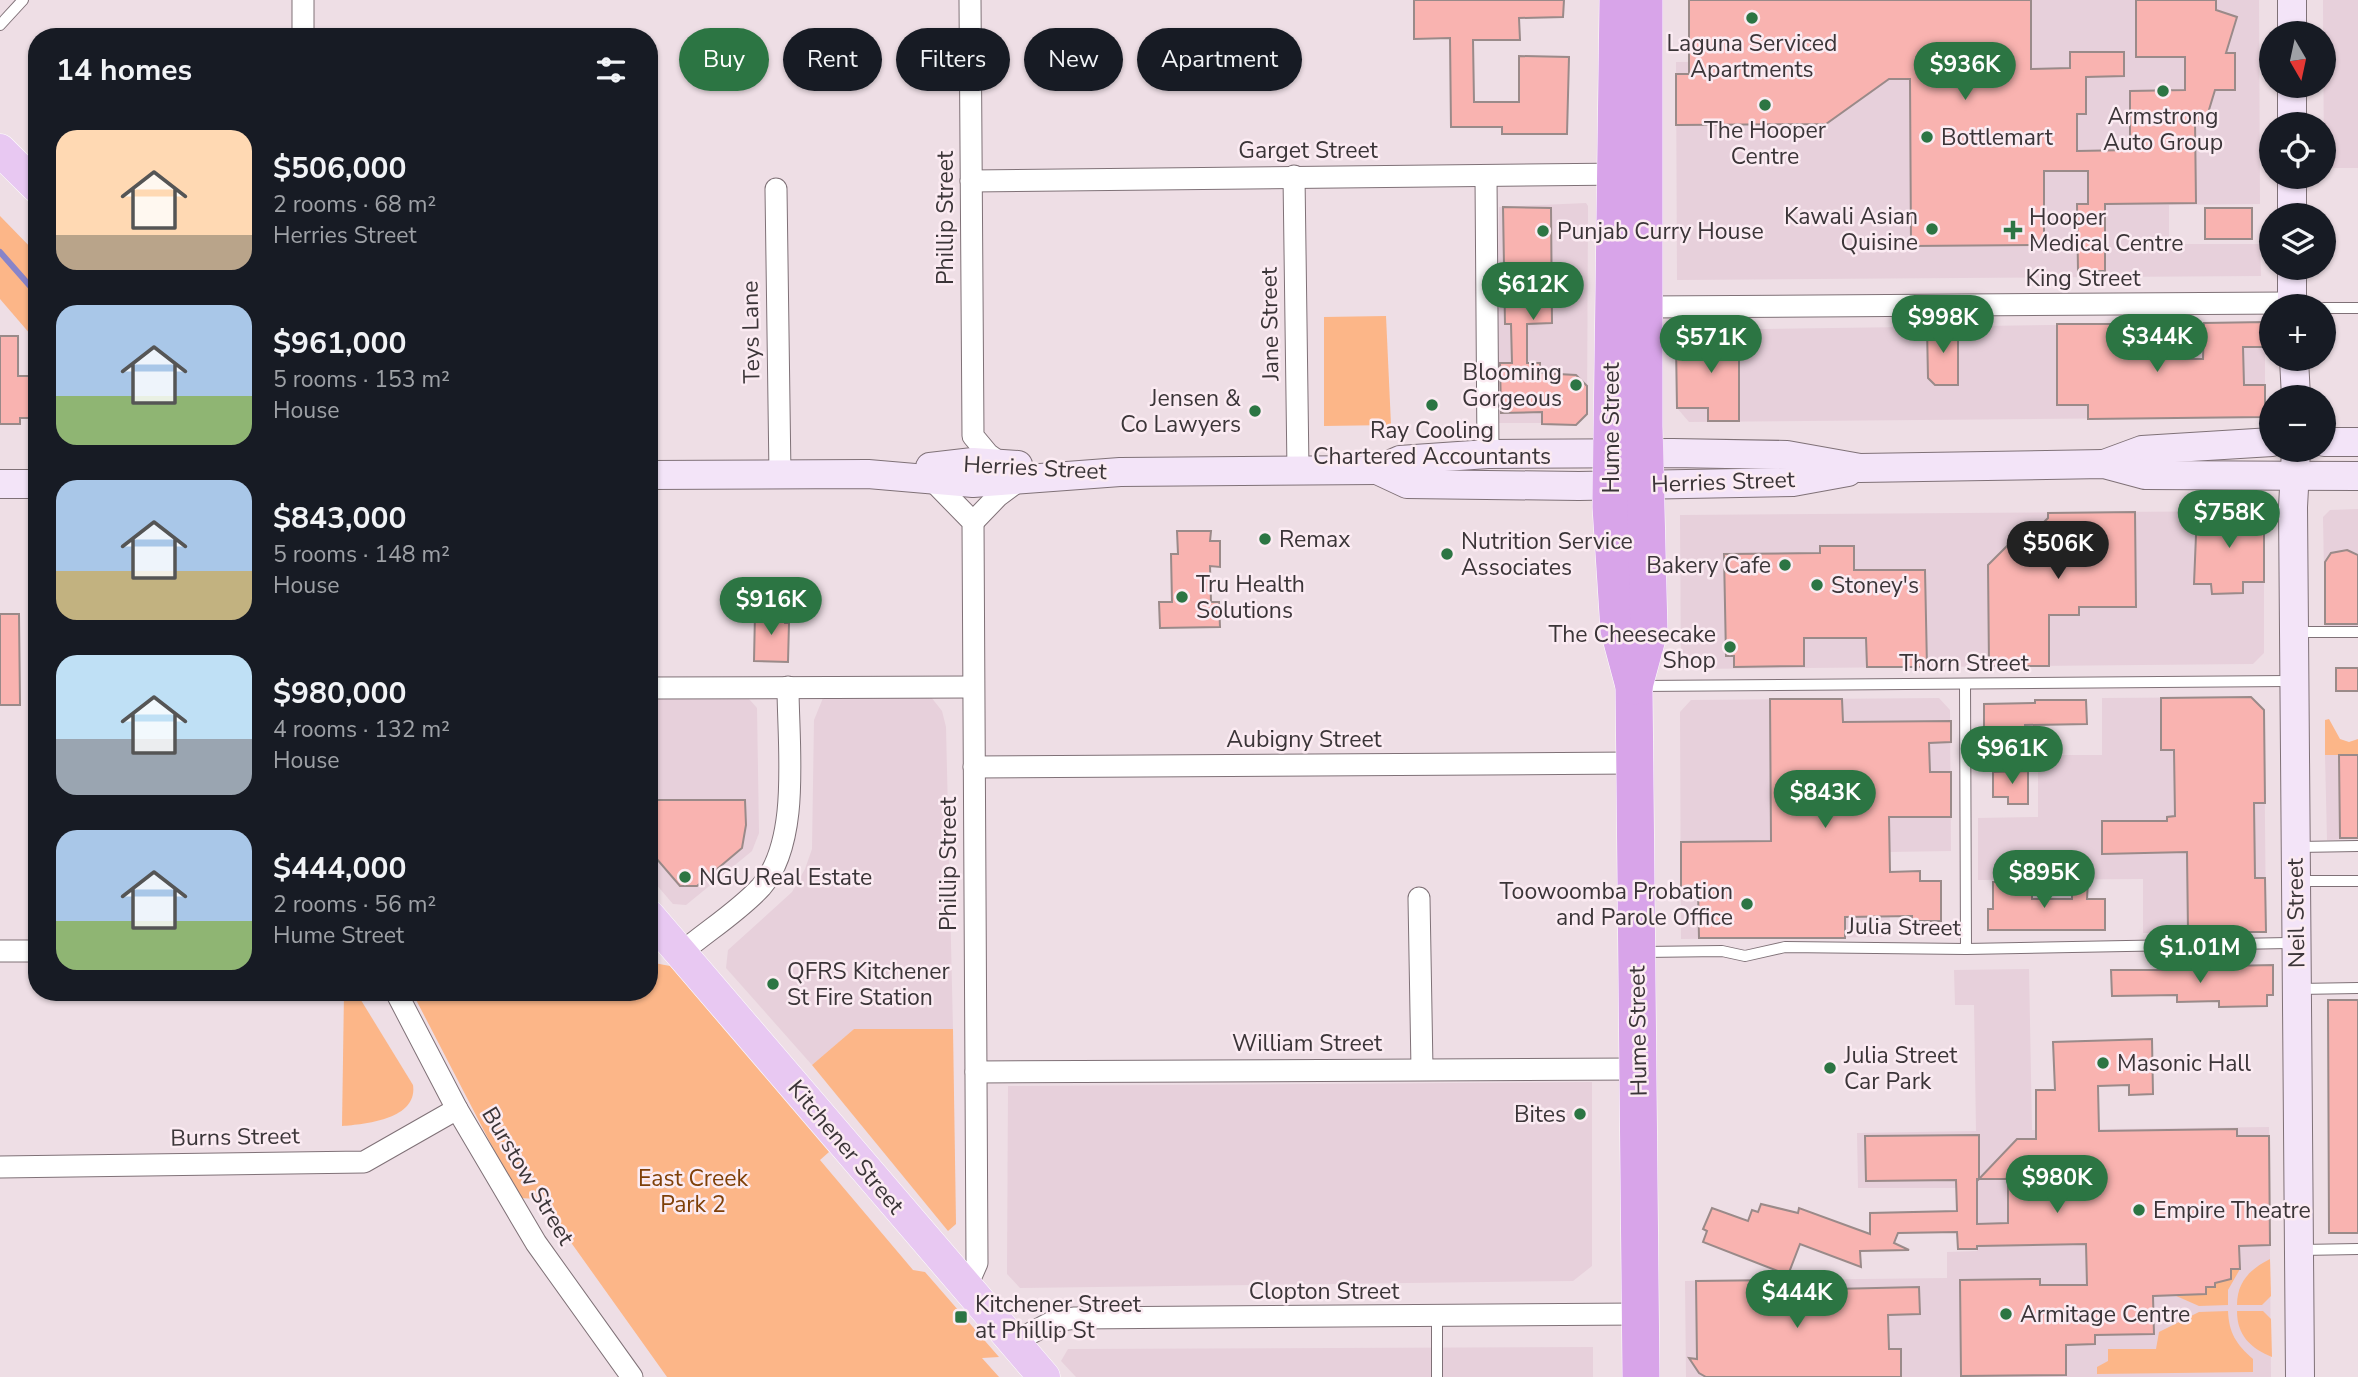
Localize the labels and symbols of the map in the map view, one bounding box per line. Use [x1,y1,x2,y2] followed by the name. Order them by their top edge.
[1744,10,1760,26] marker: Laguna Serviced Apartments
[2259,21,2336,98] north arrow
[1667,28,1837,85] place label: Laguna Serviced Apartments
[1916,42,2014,102] pin: $936K
[2155,83,2171,99] marker: Armstrong Auto Group
[1757,97,1773,113] marker: The Hooper Centre
[2103,101,2223,158] place label: Armstrong Auto Group
[1704,115,1827,172] place label: The Hooper Centre
[1941,122,2054,153] place label: Bottlemart
[1919,129,1935,145] marker: Bottlemart
[1238,135,1379,166] street label: Garget Street
[930,150,961,285] street label: Phillip Street
[1784,201,1918,258] place label: Kawali Asian Quisine
[2029,202,2183,259] place label: Hooper Medical Centre
[1557,216,1764,247] place label: Punjab Curry House
[2003,220,2023,240] marker: Hooper Medical Centre
[1924,221,1940,237] marker: Kawali Asian Quisine
[1535,223,1551,239] marker: Punjab Curry House
[1484,262,1582,322] pin: $612K
[2026,263,2141,294] street label: King Street
[1253,266,1287,382] street label: Jane Street
[735,280,767,384] street label: Teys Lane
[1894,296,1992,355] pin: $998K
[2108,314,2206,374] pin: $344K
[1662,316,1760,375] pin: $571K
[1462,357,1562,414] place label: Blooming Gorgeous
[1596,362,1627,494] street label: Hume Street
[1568,377,1584,393] marker: Blooming Gorgeous
[1120,383,1241,440] place label: Jensen & Co Lawyers
[1424,397,1440,413] marker: Ray Cooling Chartered Accountants
[1247,403,1263,419] marker: Jensen & Co Lawyers
[1313,415,1551,472] place label: Ray Cooling Chartered Accountants
[963,449,1108,487] street label: Herries Street
[1651,464,1796,500] street label: Herries Street
[2180,490,2278,550] pin: $758K
[2009,522,2107,581] pin: $506K
[1279,524,1350,555] place label: Remax
[1461,526,1633,583] place label: Nutrition Service Associates
[1257,531,1273,547] marker: Remax
[1439,546,1455,562] marker: Nutrition Service Associates
[1646,550,1771,581] place label: Bakery Cafe
[1777,557,1793,573] marker: Bakery Cafe
[1196,569,1305,626] place label: Tru Health Solutions
[1831,570,1919,601] place label: Stoney's
[1809,577,1825,593] marker: Stoney's
[722,578,820,637] pin: $916K
[1174,589,1190,605] marker: Tru Health Solutions
[1548,619,1716,676] place label: The Cheesecake Shop
[1722,639,1738,655] marker: The Cheesecake Shop
[1899,648,2030,679] street label: Thorn Street
[1226,724,1383,755] street label: Aubigny Street
[1963,726,2061,786] pin: $961K
[1776,770,1874,830] pin: $843K
[933,796,964,931] street label: Phillip Street
[1995,850,2093,910] pin: $895K
[2280,857,2312,968] street label: Neil Street
[699,862,872,893] place label: NGU Real Estate
[677,869,693,885] marker: NGU Real Estate
[1500,876,1733,933] place label: Toowoomba Probation and Parole Office
[1739,896,1755,912] marker: Toowoomba Probation and Parole Office
[1846,910,1962,944] street label: Julia Street
[2143,926,2257,985] pin: $1.01M
[787,956,951,1013] place label: QFRS Kitchener St Fire Station
[1621,964,1655,1097] street label: Hume Street
[765,976,781,992] marker: QFRS Kitchener St Fire Station
[1232,1028,1383,1059] street label: William Street
[1843,1040,1958,1097] place label: Julia Street Car Park
[2117,1048,2251,1079] place label: Masonic Hall
[2095,1055,2111,1071] marker: Masonic Hall
[1822,1060,1838,1076] marker: Julia Street Car Park
[781,1074,912,1221] street label: Kitchener Street
[1514,1099,1566,1130] place label: Bites
[475,1101,582,1252] street label: Burstow Street
[1572,1106,1588,1122] marker: Bites
[170,1120,301,1154] street label: Burns Street
[2008,1156,2106,1215] pin: $980K
[638,1163,748,1220] park label: East Creek Park 2
[2153,1195,2311,1226] place label: Empire Theatre
[2131,1202,2147,1218] marker: Empire Theatre
[1748,1270,1846,1330] pin: $444K
[1249,1276,1400,1307] street label: Clopton Street
[975,1289,1142,1346] place label: Kitchener Street at Phillip St
[2020,1299,2190,1330] place label: Armitage Centre
[1998,1306,2014,1322] marker: Armitage Centre
[953,1309,969,1325] marker: Kitchener Street at Phillip St

